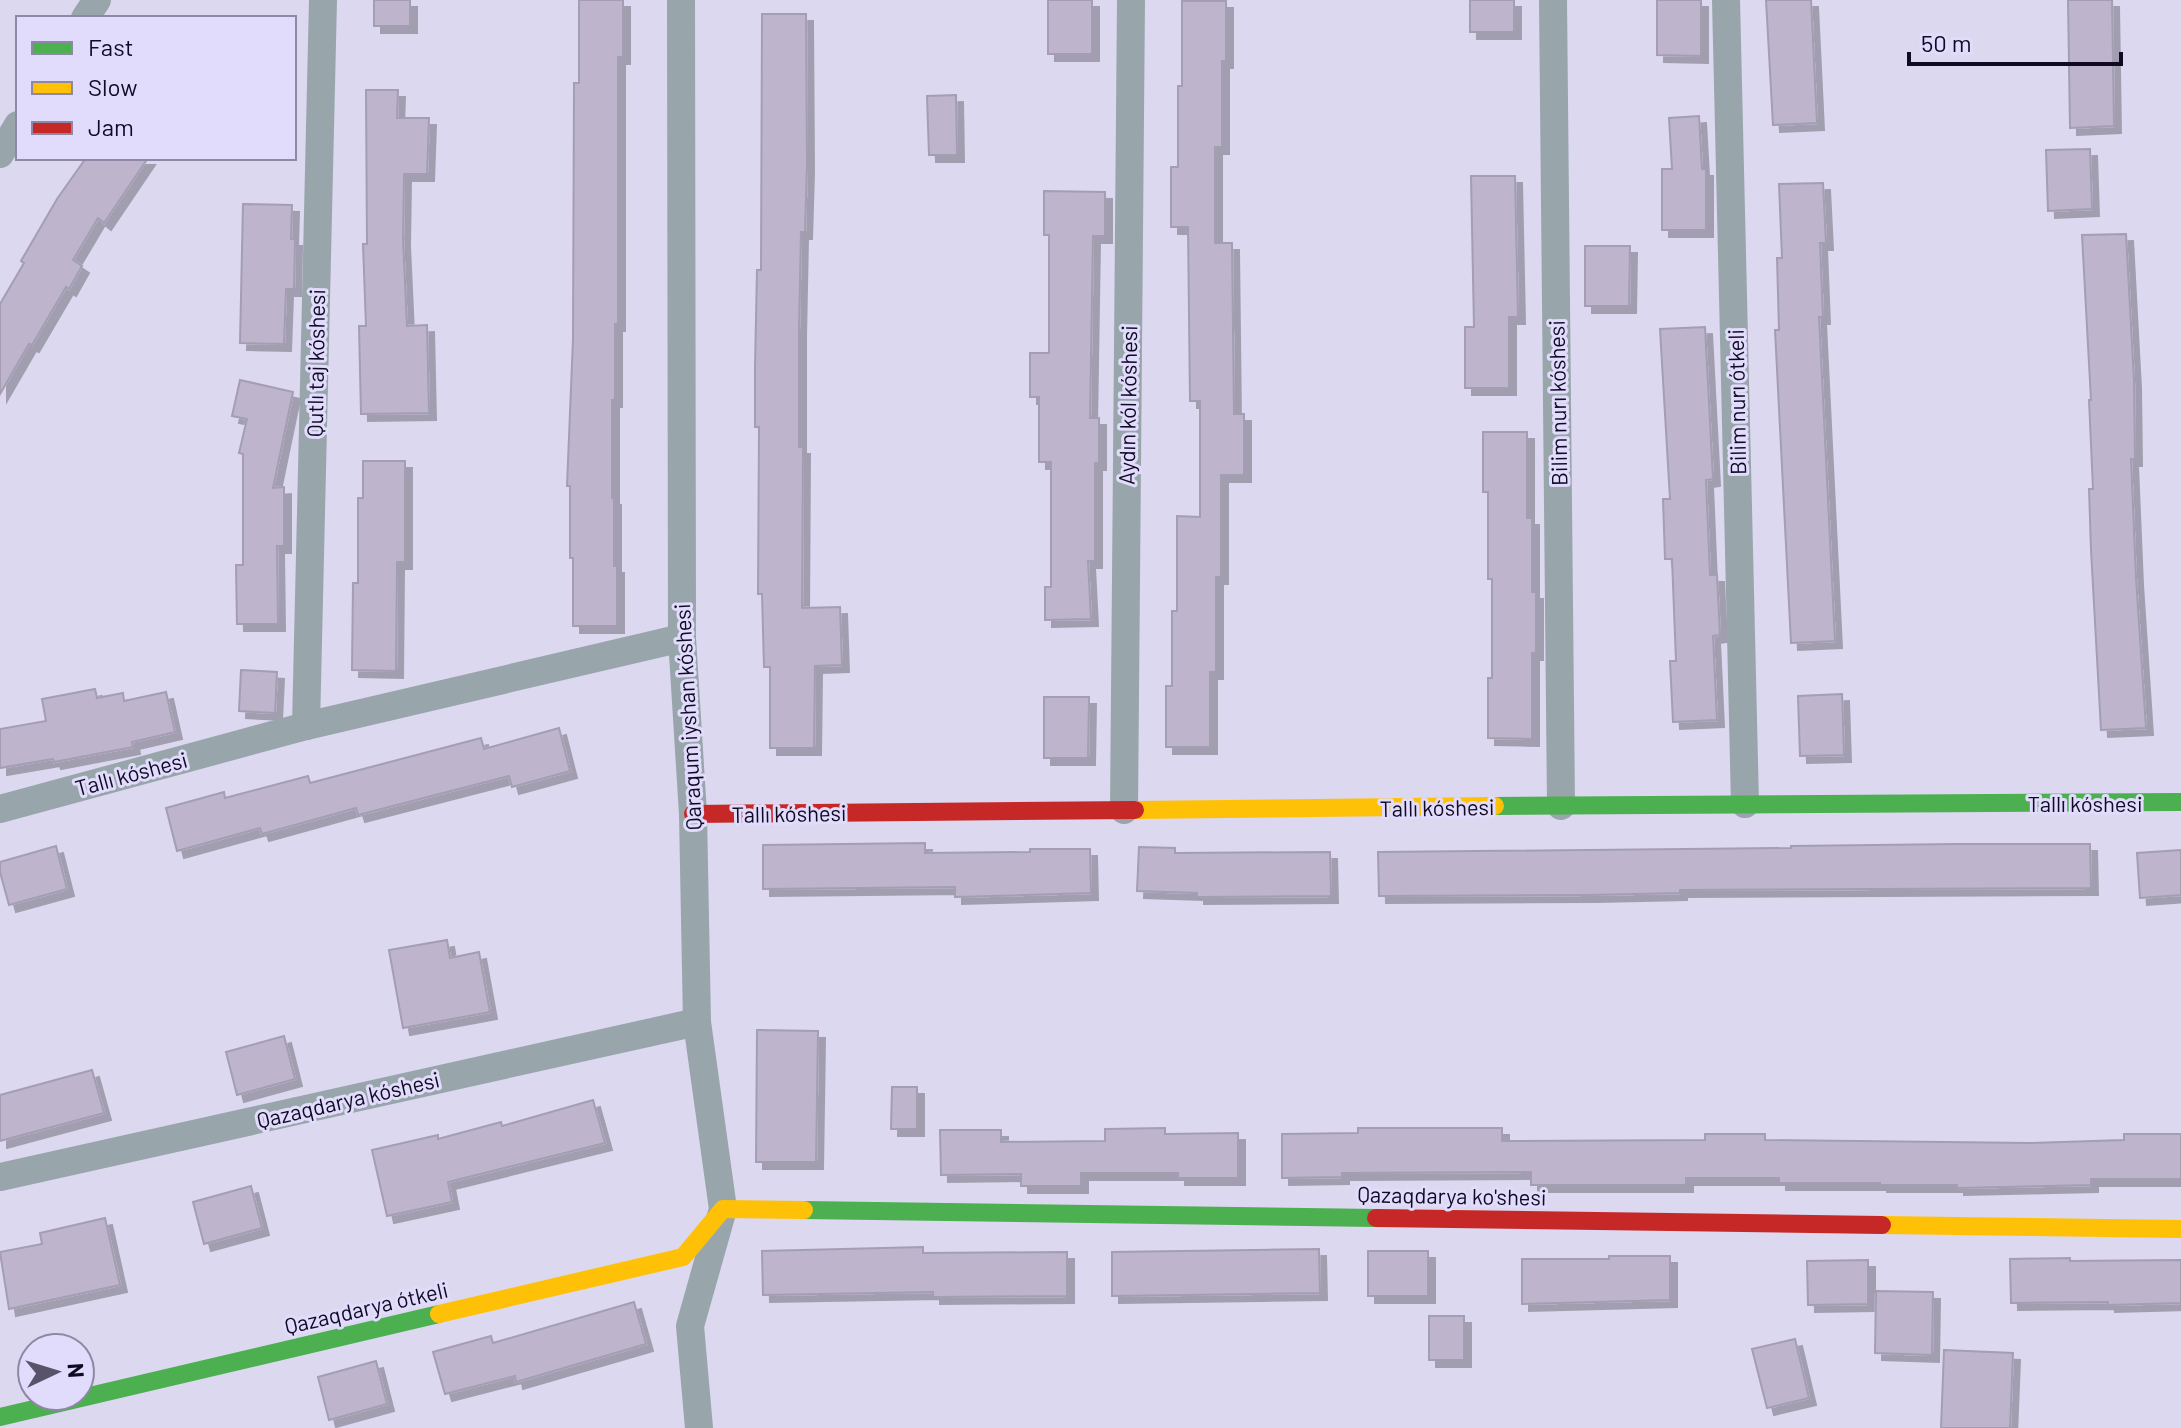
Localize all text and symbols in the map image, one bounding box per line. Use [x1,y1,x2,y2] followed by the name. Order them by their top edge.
[16,16,296,160] legend
[1909,16,2121,66] scale bar
[1921,28,1972,57] text: 50 m
[88,32,133,61] text: Fast
[88,72,137,101] text: Slow
[88,112,134,141] text: Jam
[301,289,329,437] street label: Qutlı taj kóshesi
[1543,320,1571,486] street label: Bilim nurı kóshesi
[1113,325,1141,485] street label: Aydın kól kóshesi
[1722,329,1750,475] street label: Bilim nurı ótkeli
[668,603,706,831] street label: Qaraqum iyshan kóshesi
[72,746,190,800] street label: Tallı kóshesi
[2027,790,2143,816] street label: Tallı kóshesi
[1379,793,1495,821] street label: Tallı kóshesi
[731,799,847,827] street label: Tallı kóshesi
[254,1065,442,1133] street label: Qazaqdarya kóshesi
[1357,1180,1547,1210] street label: Qazaqdarya ko'shesi
[282,1276,450,1338] street label: Qazaqdarya ótkeli
[16,1332,96,1412] north arrow
[63,1362,90,1379] text: N

